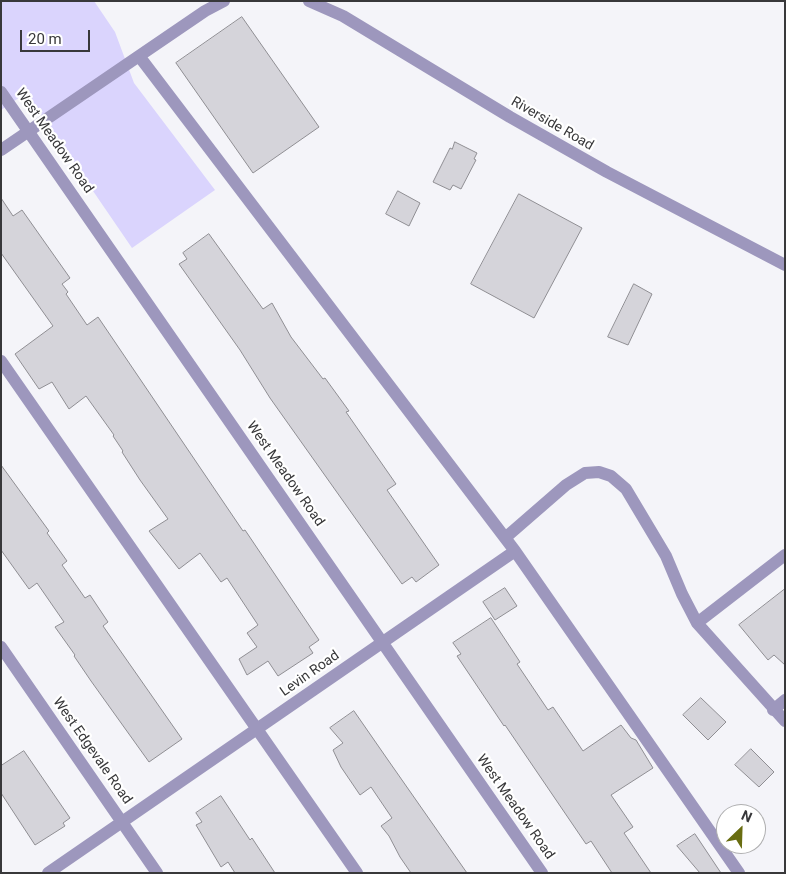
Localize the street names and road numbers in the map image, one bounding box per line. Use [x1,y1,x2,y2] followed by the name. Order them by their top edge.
[12,85,96,197] street label: West Meadow Road
[508,94,596,154] street label: Riverside Road
[243,418,327,530] street label: West Meadow Road
[277,648,343,700] street label: Levin Road
[49,694,135,808] street label: West Edgevale Road
[473,751,557,863] street label: West Meadow Road

